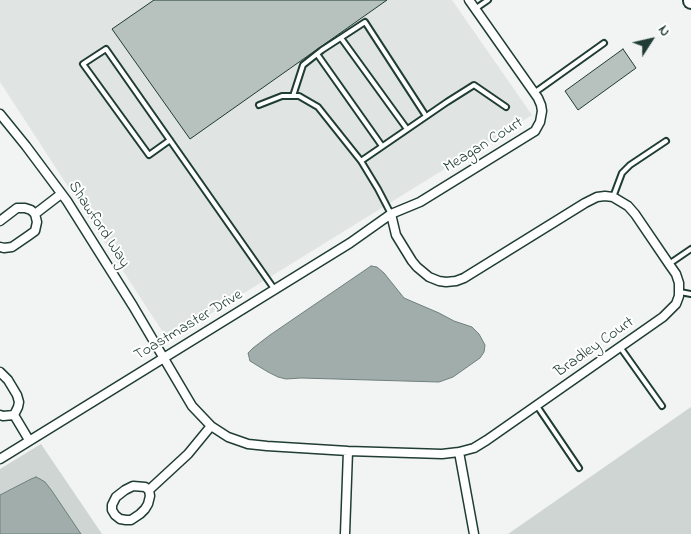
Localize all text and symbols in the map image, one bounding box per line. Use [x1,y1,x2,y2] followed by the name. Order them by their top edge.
[626,15,676,65] north arrow
[652,21,675,41] text: N
[441,114,527,178] street label: Meagan Court
[63,178,133,272] street label: Shawford Way
[131,286,247,366] street label: Toastmaster Drive
[552,314,638,382] street label: Bradley Court

